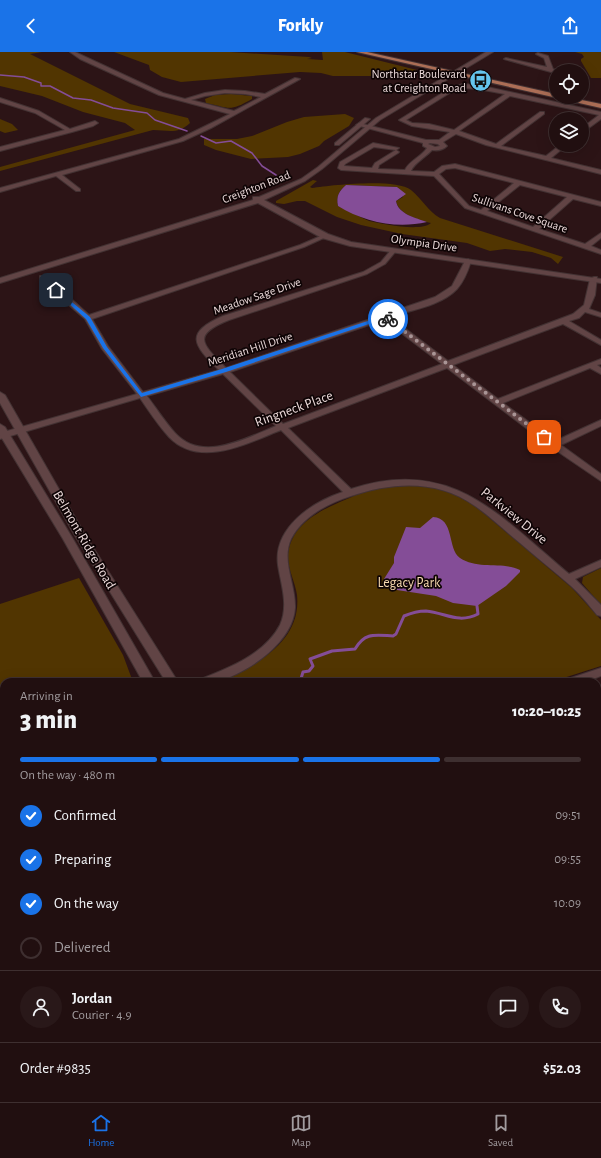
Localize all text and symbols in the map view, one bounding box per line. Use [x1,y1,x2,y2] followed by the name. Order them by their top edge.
[20,15,42,37] icon: back
[559,15,581,37] icon: share
[278,17,323,35] text: Forkly
[549,64,589,152] map controls
[549,64,589,104] button: locate
[372,68,466,94] place label: Northstar Boulevard at Creighton Road
[468,68,494,94] bus stop icon: Northstar Boulevard at Creighton Road
[549,112,589,152] button: layers
[220,169,292,205] street label: Creighton Road
[471,191,569,235] street label: Sullivans Cove Square
[390,232,458,255] street label: Olympia Drive
[39,273,73,307] pin
[212,275,302,317] street label: Meadow Sage Drive
[45,279,67,301] icon: home
[368,299,408,339] courier
[377,308,399,330] icon: bike
[206,330,294,368] street label: Meridian Hill Drive
[253,388,335,430] street label: Ringneck Place
[527,420,561,454] pin
[533,426,555,448] icon: bag
[478,485,550,547] street label: Parkview Drive
[50,488,118,592] street label: Belmont Ridge Road
[378,576,441,590] park label: Legacy Park
[20,690,73,703] text: Arriving in
[512,704,581,719] text: 10:20–10:25
[20,707,77,733] text: 3 min
[20,769,115,782] text: On the way · 480 m
[20,805,42,827] icon: check
[54,808,116,823] text: Confirmed
[555,809,581,822] text: 09:51
[20,849,42,871] icon: check
[54,852,111,867] text: Preparing
[554,853,581,866] text: 09:55
[20,893,42,915] icon: check
[54,896,119,911] text: On the way
[554,897,581,910] text: 10:09
[54,940,111,955] text: Delivered
[20,986,62,1028] button: person
[487,986,529,1028] button: chat
[539,986,581,1028] button: phone
[72,991,112,1006] text: Jordan
[72,1009,132,1022] text: Courier · 4.9
[20,1061,91,1076] text: Order #9835
[543,1061,581,1076] text: $52.03
[88,1112,114,1149] tab: Home
[290,1112,312,1149] tab: Map
[488,1112,513,1149] tab: Saved

